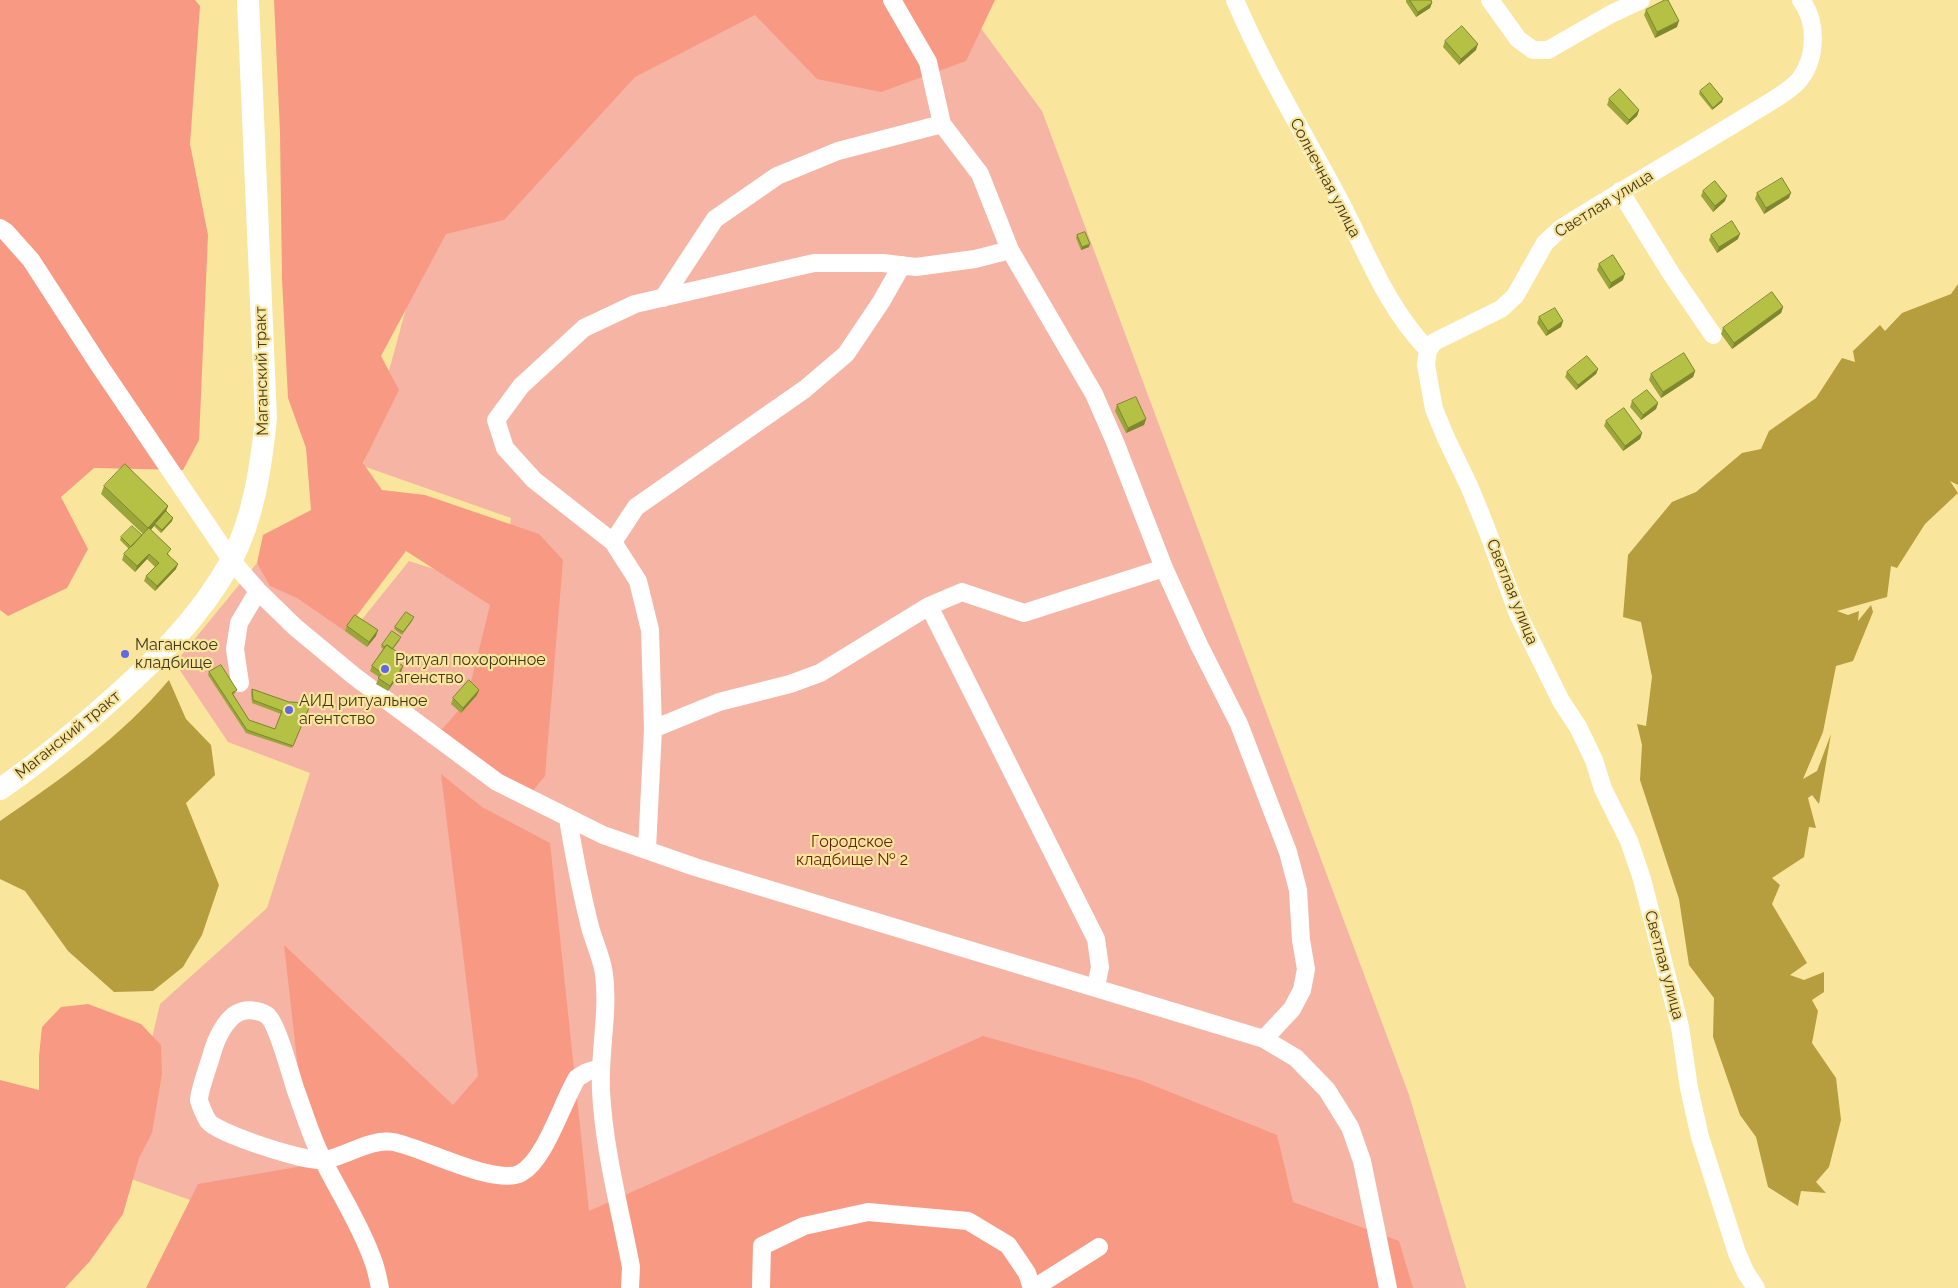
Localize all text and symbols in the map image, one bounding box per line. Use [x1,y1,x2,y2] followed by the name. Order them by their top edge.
[1285,115,1365,241] street label: Солнечная улица
[1551,166,1657,242] street label: Светлая улица
[251,306,273,436] street label: Маганский тракт
[1482,536,1542,648] street label: Светлая улица
[135,635,218,673] place label: Маганское кладбище
[119,648,131,660] marker: Маганское кладбище
[395,650,546,688] place label: Ритуал похоронное агенство
[379,663,391,675] marker: Ритуал похоронное агенство
[12,687,124,783] street label: Маганский тракт
[299,691,427,729] place label: АИД ритуальное агентство
[283,704,295,716] marker: АИД ритуальное агентство
[796,832,908,870] park label: Городское кладбище № 2
[1640,908,1688,1022] street label: Светлая улица

